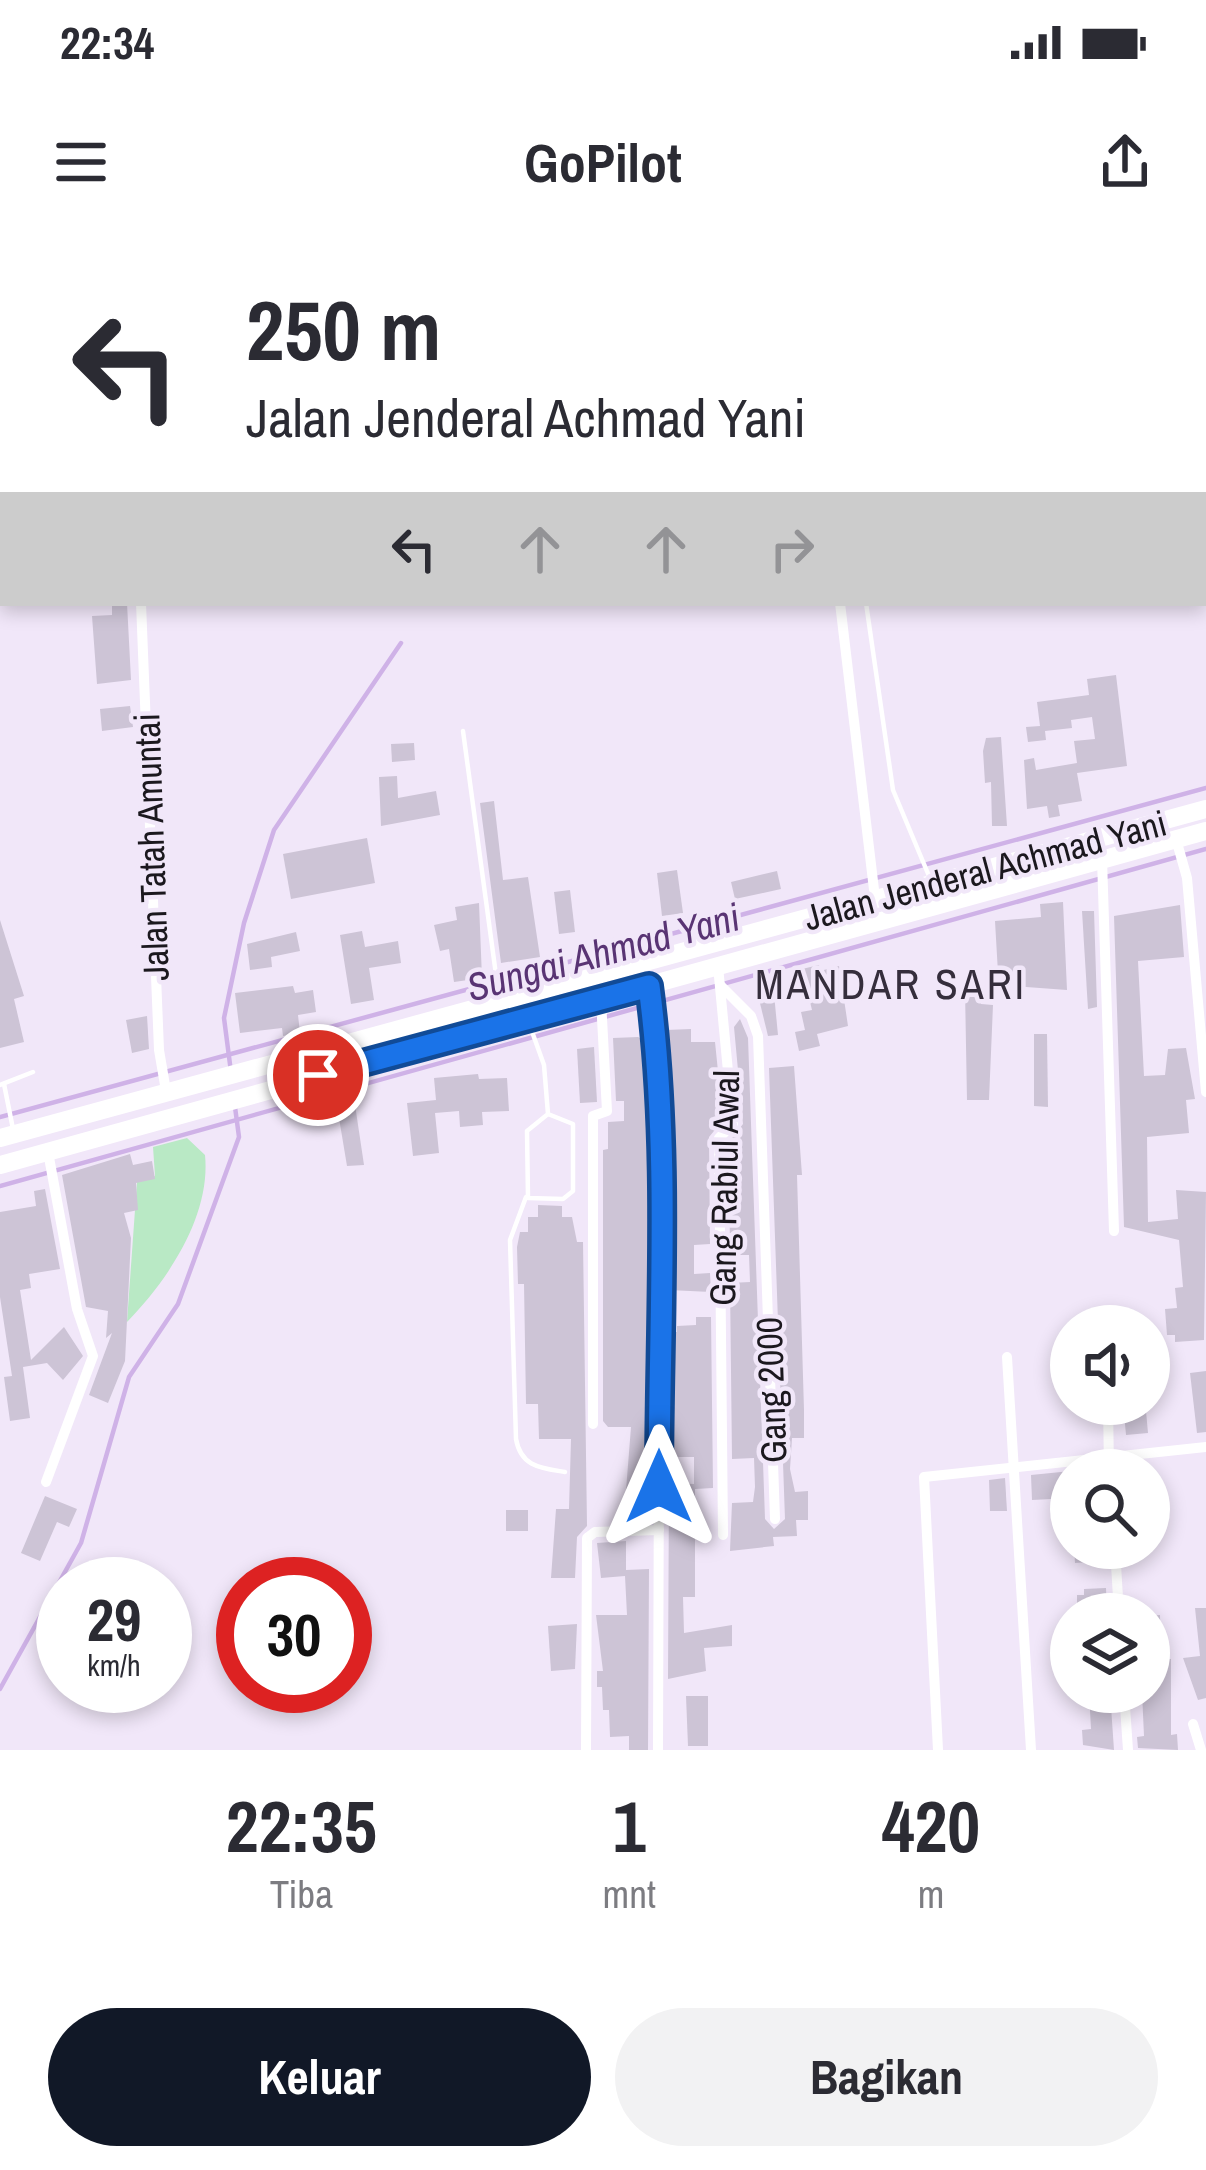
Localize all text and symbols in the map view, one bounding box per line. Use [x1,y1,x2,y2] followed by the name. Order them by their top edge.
[60,12,154,73] text: 22:34
[524,126,682,199] text: GoPilot
[48,129,114,195] icon: menu
[1092,129,1158,195] icon: share
[246,273,441,386] text: 250 m
[48,288,204,444] icon: left
[246,381,806,454] text: Jalan Jenderal Achmad Yani
[381,516,447,582] icon: left
[507,516,573,582] icon: ahead
[633,516,699,582] icon: ahead
[759,516,825,582] icon: right
[122,712,180,982] street label: Jalan Tatah Amuntai
[799,799,1171,941] street label: Jalan Jenderal Achmad Yani
[461,891,745,1013] water label: Sungai Ahmad Yani
[755,956,1027,1012] district label: MANDAR SARI
[267,1024,369,1126] pin
[285,1042,351,1108] icon: arrive
[698,1070,750,1306] street label: Gang Rabiul Awal
[1050,1305,1170,1713] map controls
[1050,1305,1170,1425] button: sound
[744,1316,798,1464] street label: Gang 2000
[596,1424,722,1550] position arrow
[1050,1449,1170,1569] button: search
[216,1557,372,1713] speed limit sign: 30
[87,1579,141,1660] text: 29
[1050,1593,1170,1713] button: layers
[87,1645,141,1685] text: km/h
[226,1777,377,1874] text: 22:35
[613,1777,646,1874] text: 1
[882,1777,980,1874] text: 420
[270,1868,333,1920] text: Tiba
[603,1868,656,1920] text: mnt
[918,1868,944,1920] text: m
[48,2008,591,2146] button: Keluar
[615,2008,1158,2146] button: Bagikan

